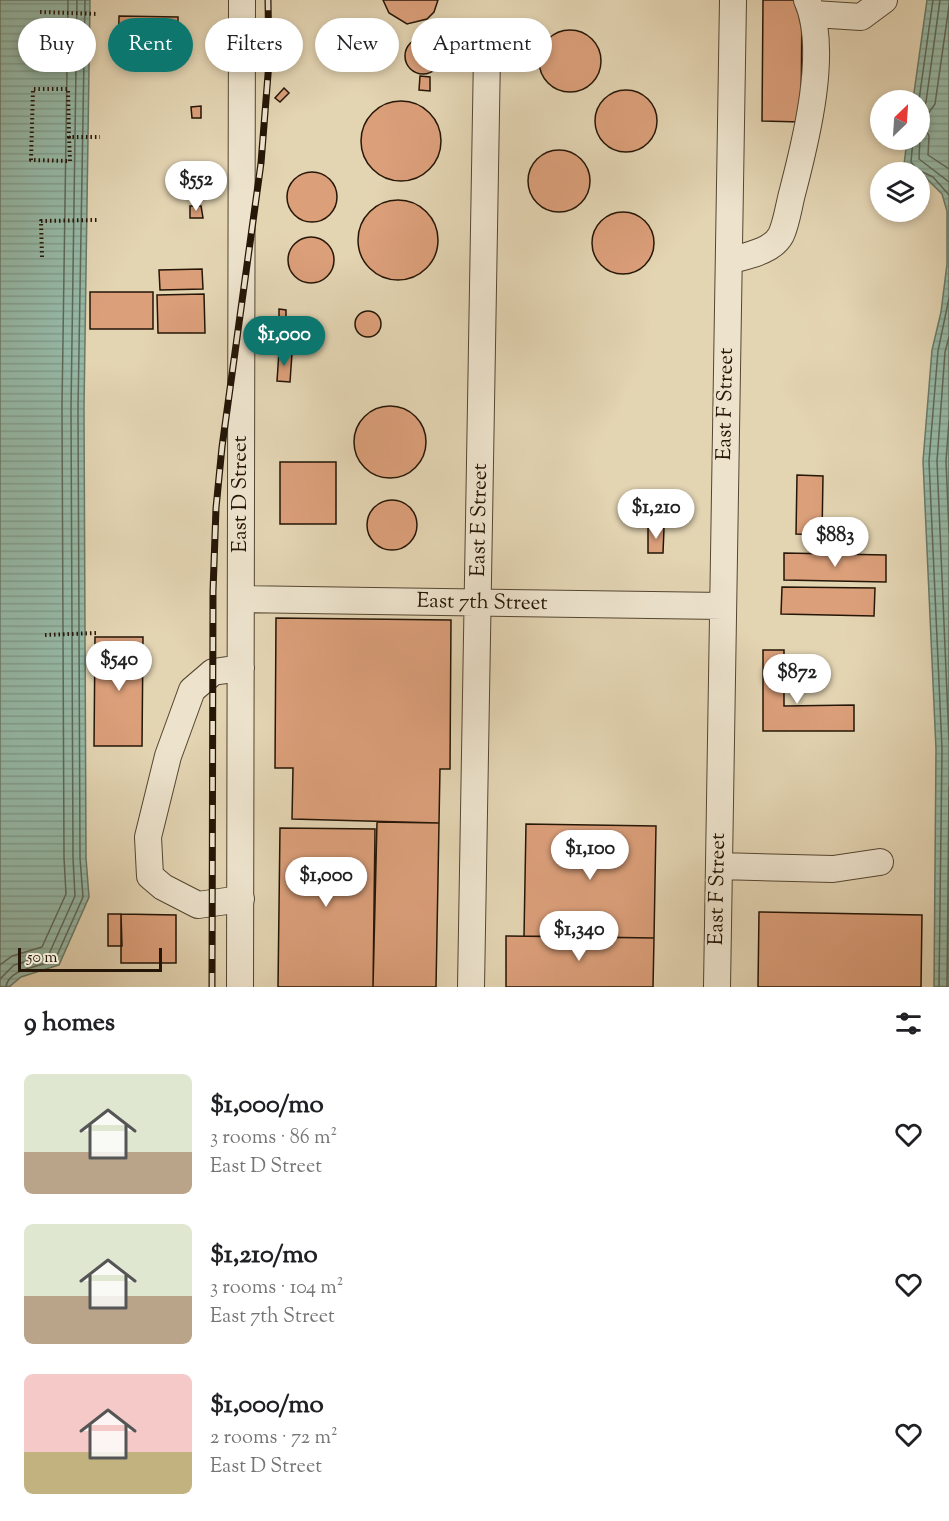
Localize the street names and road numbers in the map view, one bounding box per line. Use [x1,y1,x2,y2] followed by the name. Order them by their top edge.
[710,347,742,461] street label: East F Street
[226,435,256,553] street label: East D Street
[464,463,496,577] street label: East E Street
[416,587,548,619] street label: East 7th Street
[702,832,734,946] street label: East F Street

